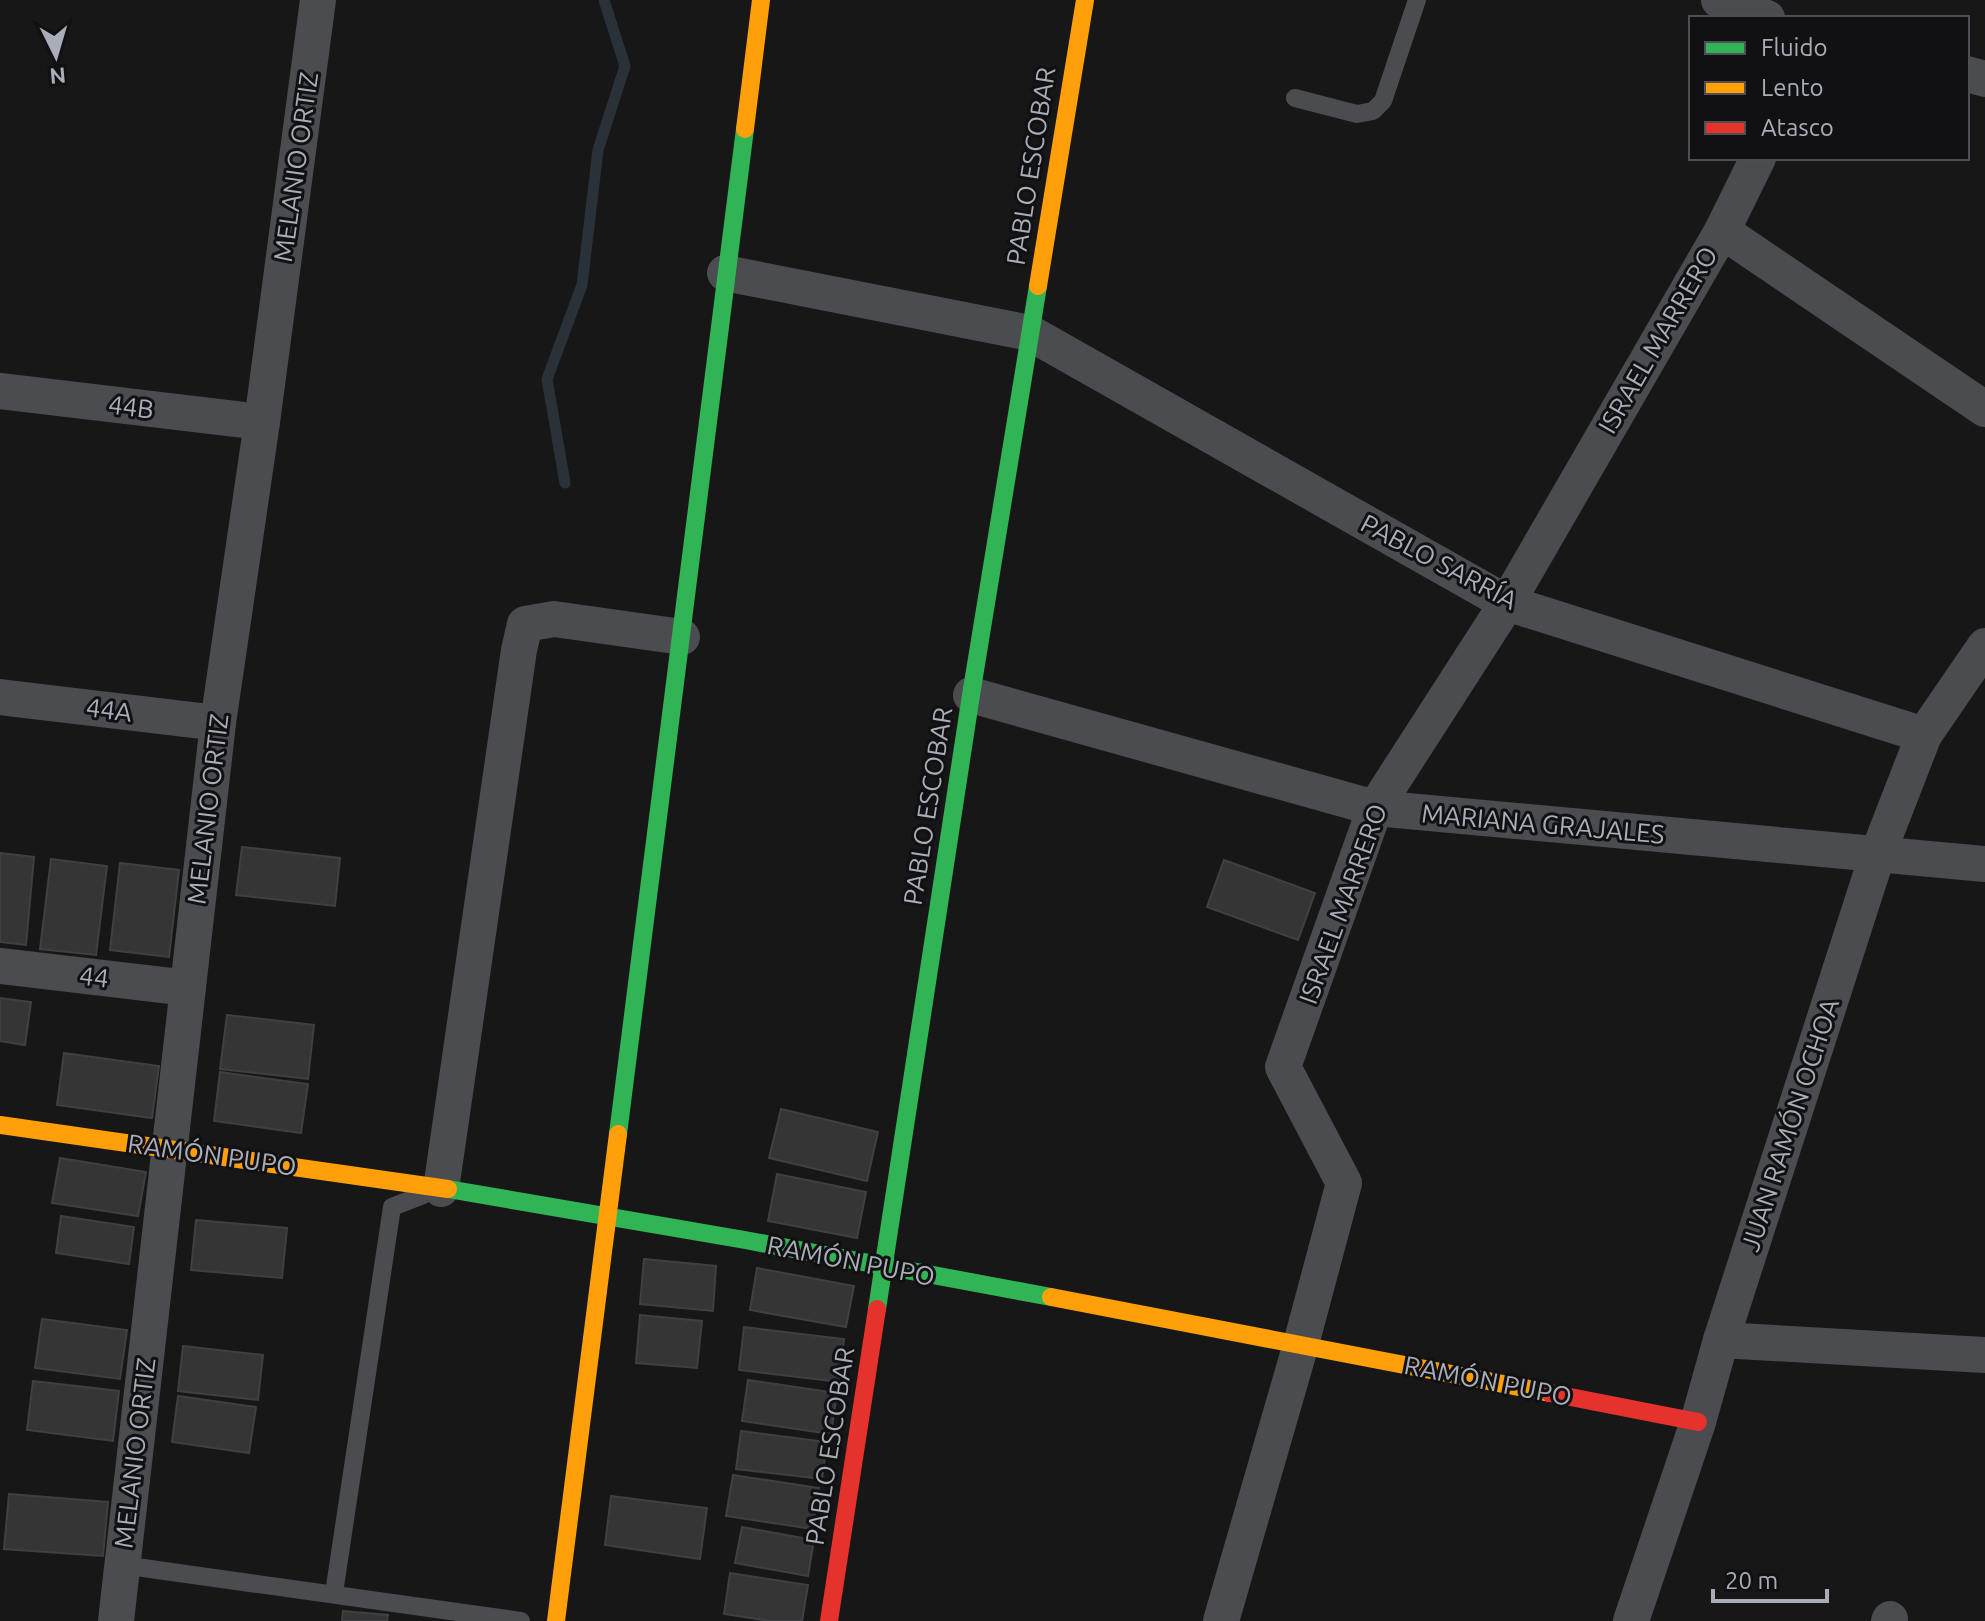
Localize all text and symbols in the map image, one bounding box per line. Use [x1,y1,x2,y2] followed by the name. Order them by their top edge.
[16,16,96,96] north arrow
[1689,16,1969,160] legend
[1761,34,1828,61] text: Fluido
[49,63,67,90] text: N
[1001,65,1060,267] street label: PABLO ESCOBAR
[268,70,323,264] street label: MELANIO ORTIZ
[1761,74,1824,101] text: Lento
[1761,114,1834,141] text: Atasco
[1592,241,1723,438] street label: ISRAEL MARRERO
[107,389,156,424] street label: 44B
[1356,507,1523,615] street label: PABLO SARRÍA
[84,692,134,727] street label: 44A
[898,705,957,907] street label: PABLO ESCOBAR
[181,712,234,906] street label: MELANIO ORTIZ
[1420,798,1666,849] street label: MARIANA GRAJALES
[1293,800,1392,1008] street label: ISRAEL MARRERO
[78,960,110,993] street label: 44
[1735,995,1844,1255] street label: JUAN RAMÓN OCHOA
[126,1128,298,1181] street label: RAMÓN PUPO
[765,1230,937,1291] street label: RAMÓN PUPO
[800,1345,859,1547] street label: PABLO ESCOBAR
[1402,1350,1574,1411] street label: RAMÓN PUPO
[108,1356,161,1550] street label: MELANIO ORTIZ
[1713,1553,1827,1603] scale bar
[1725,1567,1778,1594] text: 20 m

